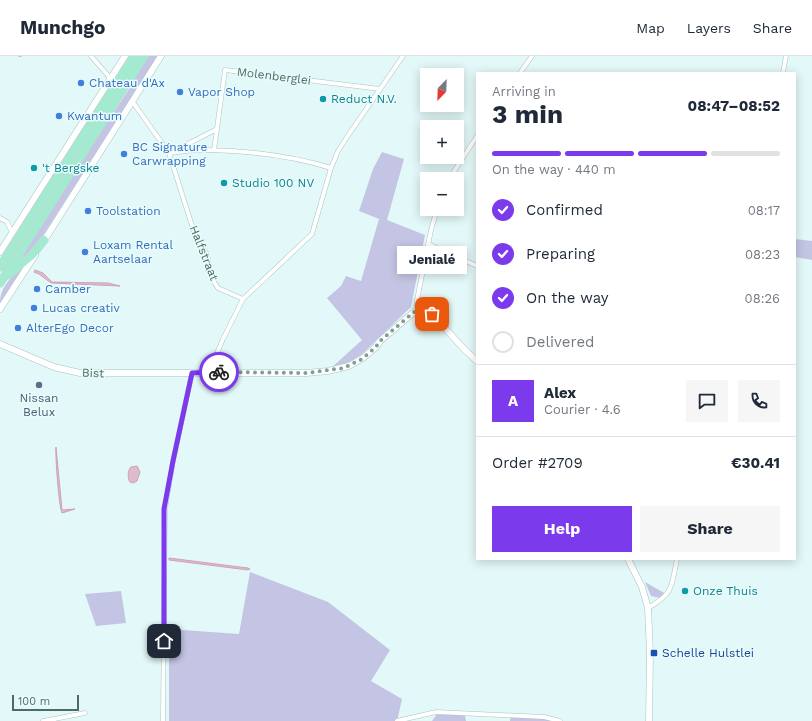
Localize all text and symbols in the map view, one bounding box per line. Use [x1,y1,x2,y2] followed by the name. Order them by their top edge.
[20,16,105,39] text: Munchgo
[636,20,665,36] text: Map
[687,20,731,36] text: Layers
[753,20,792,36] text: Share
[236,65,312,87] street label: Molenberglei
[420,68,464,112] north arrow
[420,68,464,216] map controls
[89,76,165,90] place label: Chateau d'Ax
[76,78,86,88] marker: Chateau d'Ax
[492,84,556,99] text: Arriving in
[188,85,255,99] place label: Vapor Shop
[175,87,185,97] marker: Vapor Shop
[331,92,397,106] place label: Reduct N.V.
[318,94,328,104] marker: Reduct N.V.
[688,97,780,115] text: 08:47–08:52
[492,99,563,129] text: 3 min
[67,109,122,123] place label: Kwantum
[54,111,64,121] marker: Kwantum
[420,120,464,164] button: +
[132,140,207,168] place label: BC Signature Carwrapping
[119,149,129,159] marker: BC Signature Carwrapping
[42,161,100,175] place label: 't Bergske
[492,162,616,177] text: On the way · 440 m
[29,163,39,173] marker: 't Bergske
[420,172,464,216] button: −
[232,176,314,190] place label: Studio 100 NV
[219,178,229,188] marker: Studio 100 NV
[492,199,514,221] icon: check
[526,201,603,219] text: Confirmed
[748,203,780,218] text: 08:17
[96,204,161,218] place label: Toolstation
[83,206,93,216] marker: Toolstation
[187,223,221,283] street label: Halfstraat
[93,238,173,266] place label: Loxam Rental Aartselaar
[492,243,514,265] icon: check
[526,245,595,263] text: Preparing
[397,246,467,274] callout: Jenialé
[80,247,90,257] marker: Loxam Rental Aartselaar
[745,247,780,262] text: 08:23
[409,252,455,267] text: Jenialé
[45,282,91,296] place label: Camber
[32,284,42,294] marker: Camber
[492,287,514,309] icon: check
[526,289,608,307] text: On the way
[745,291,780,306] text: 08:26
[415,297,449,331] pin
[42,301,120,315] place label: Lucas creativ
[29,303,39,313] marker: Lucas creativ
[421,303,443,325] icon: bag
[26,321,114,335] place label: AlterEgo Decor
[13,323,23,333] marker: AlterEgo Decor
[526,333,594,351] text: Delivered
[199,352,239,392] courier
[208,361,230,383] icon: bike
[82,366,104,380] street label: Bist
[34,380,44,390] marker: Nissan Belux
[686,380,728,422] button: chat
[738,380,780,422] button: phone
[544,384,576,402] text: Alex
[20,391,58,419] place label: Nissan Belux
[508,392,518,410] text: A
[544,402,621,417] text: Courier · 4.6
[492,454,583,472] text: Order #2709
[731,454,780,472] text: €30.41
[492,506,632,552] button: Help
[640,506,780,552] button: Share
[693,584,758,598] place label: Onze Thuis
[680,586,690,596] marker: Onze Thuis
[147,624,181,658] pin
[153,630,175,652] icon: home
[662,646,754,660] place label: Schelle Hulstlei
[649,648,659,658] marker: Schelle Hulstlei
[12,693,79,712] scale bar
[18,695,50,708] text: 100 m

